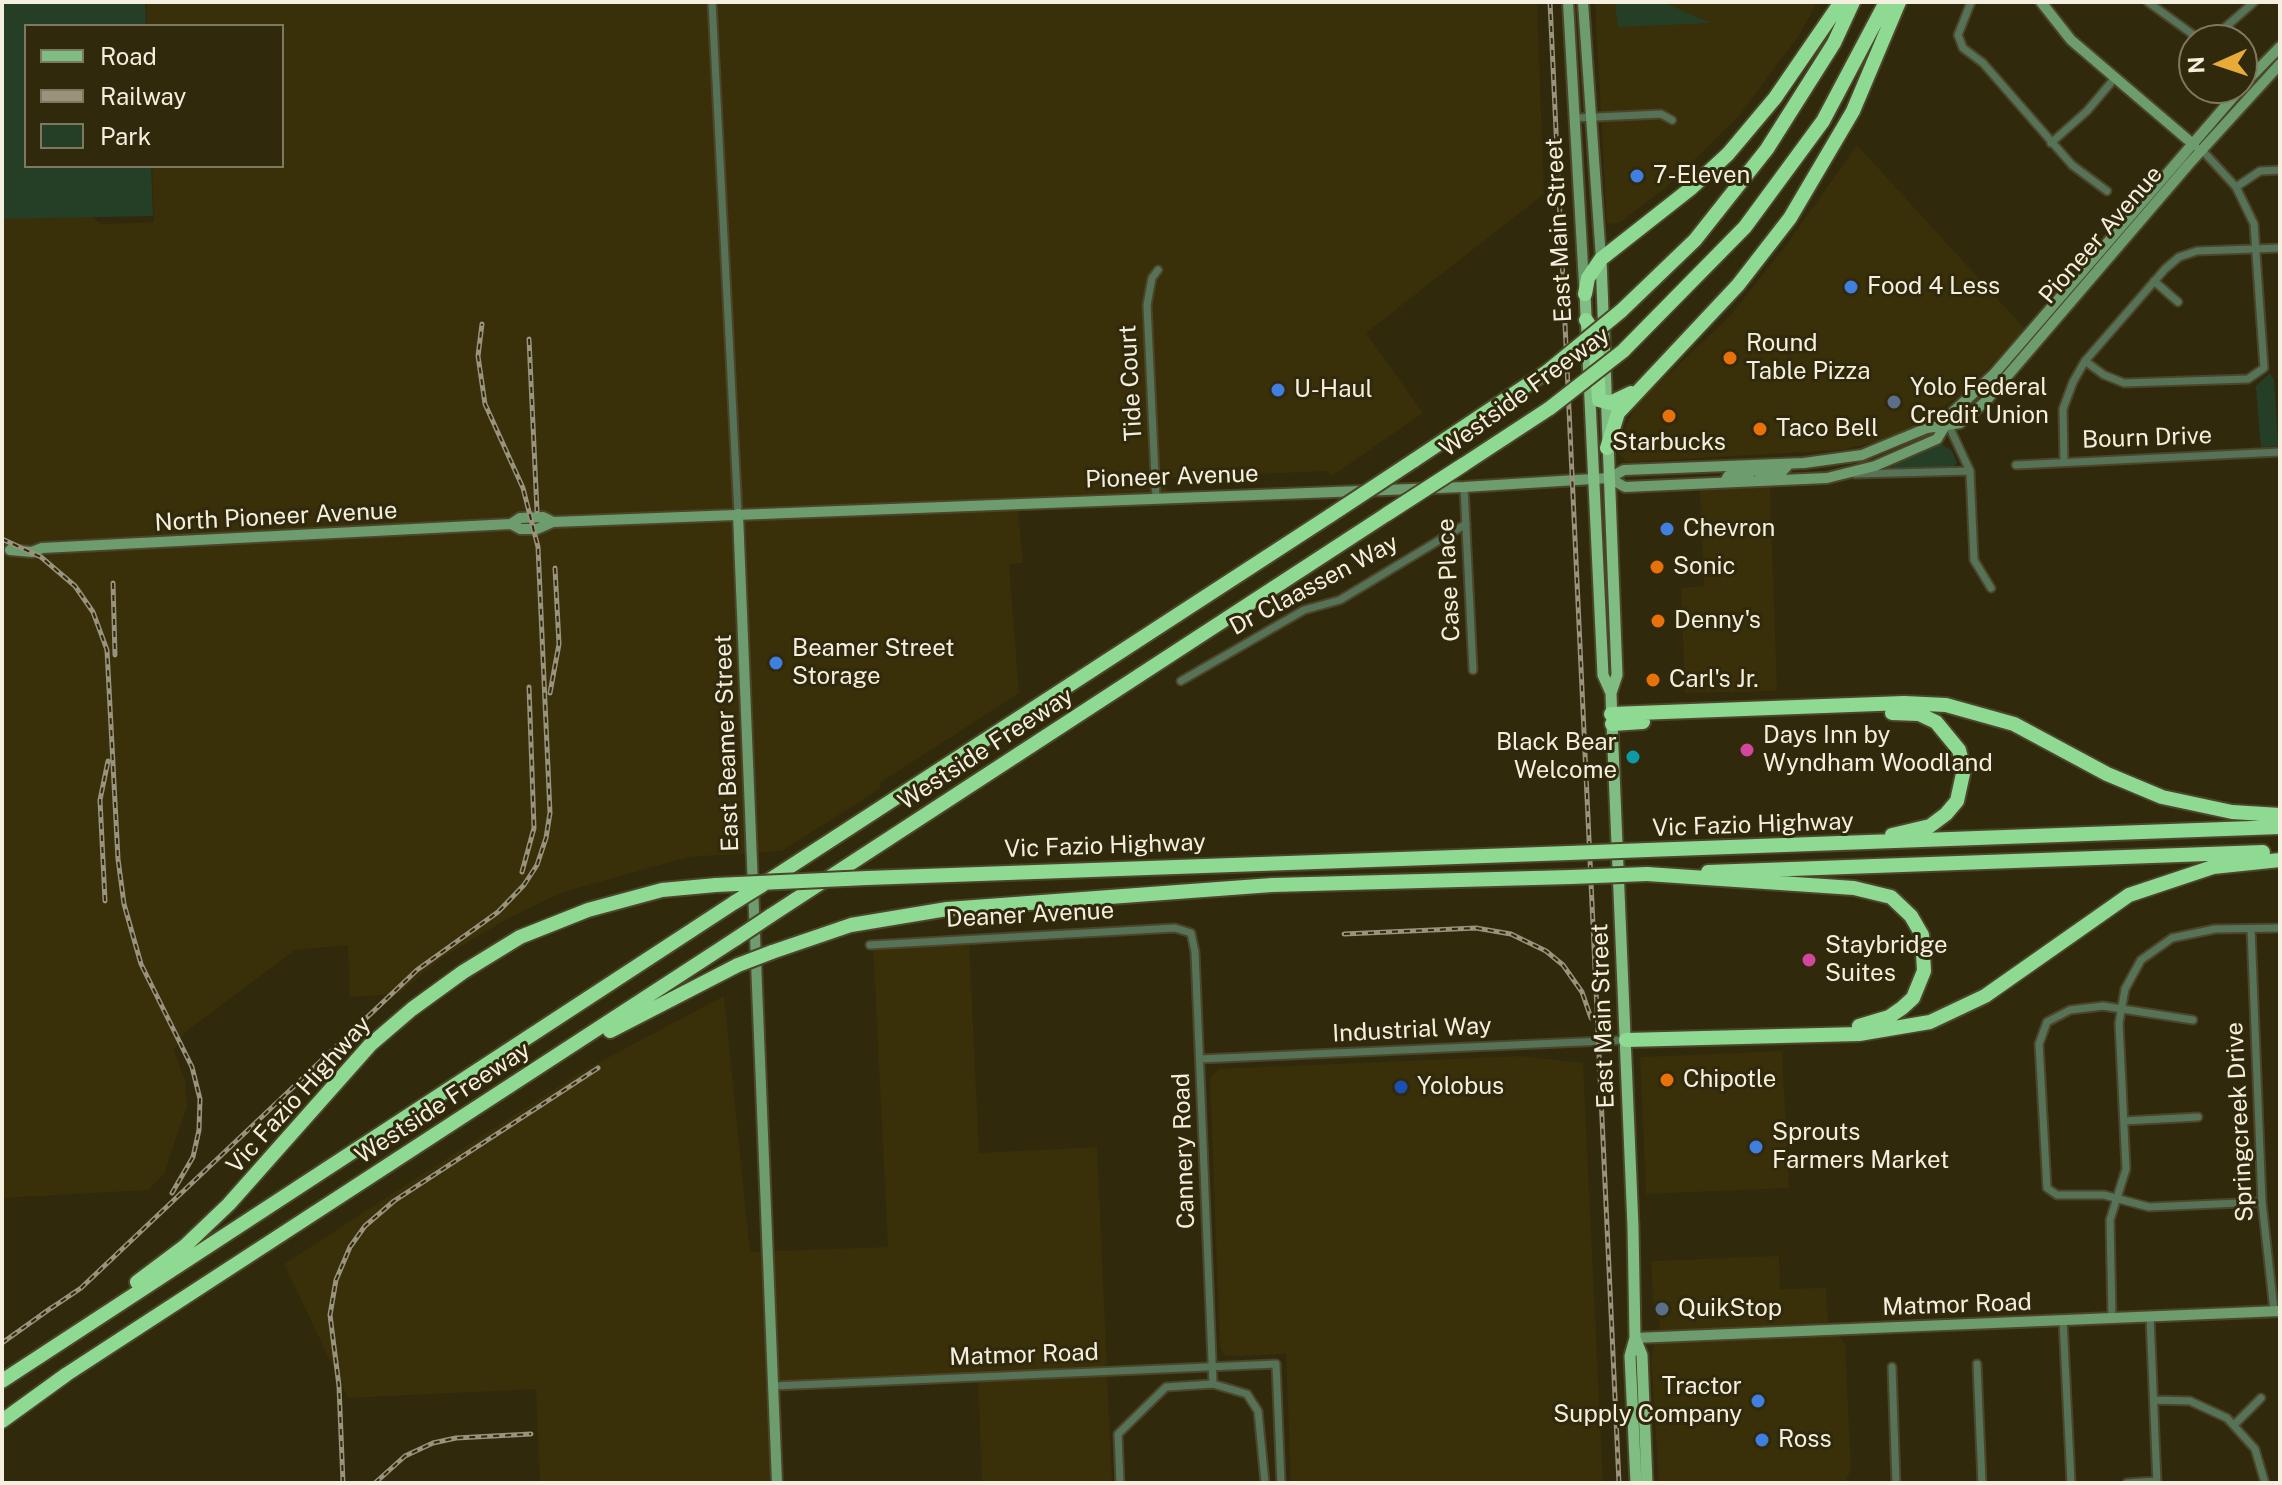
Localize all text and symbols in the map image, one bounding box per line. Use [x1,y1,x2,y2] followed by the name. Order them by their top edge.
[24,24,284,168] legend
[2178,24,2258,104] north arrow
[100,42,157,70] text: Road
[2183,56,2209,74] text: N
[100,82,186,110] text: Railway
[100,122,151,150] text: Park
[1540,137,1578,323] street label: East Main Street
[2033,160,2169,310] street label: Pioneer Avenue
[1653,162,1750,190] place label: 7-Eleven
[1628,167,1646,185] marker: 7-Eleven
[1867,273,2000,301] place label: Food 4 Less
[1842,278,1860,296] marker: Food 4 Less
[1434,321,1616,463] street label: Westside Freeway
[1114,324,1148,442] street label: Tide Court
[1746,330,1870,386] place label: Round Table Pizza
[1721,349,1739,367] marker: Round Table Pizza
[1910,374,2049,430] place label: Yolo Federal Credit Union
[1294,376,1373,404] place label: U-Haul
[1269,381,1287,399] marker: U-Haul
[1885,393,1903,411] marker: Yolo Federal Credit Union
[1660,407,1678,425] marker: Starbucks
[1776,415,1878,443] place label: Taco Bell
[1751,420,1769,438] marker: Taco Bell
[2081,421,2213,455] street label: Bourn Drive
[1612,429,1726,457] place label: Starbucks
[1085,460,1259,494] street label: Pioneer Avenue
[154,496,398,538] street label: North Pioneer Avenue
[1683,515,1775,543] place label: Chevron
[1431,518,1467,642] street label: Case Place
[1658,520,1676,538] marker: Chevron
[1225,528,1403,642] street label: Dr Claassen Way
[1673,553,1735,581] place label: Sonic
[1648,558,1666,576] marker: Sonic
[1674,607,1761,635] place label: Denny's
[1649,612,1667,630] marker: Denny's
[709,634,745,852] street label: East Beamer Street
[792,635,955,691] place label: Beamer Street Storage
[767,654,785,672] marker: Beamer Street Storage
[1669,666,1759,694] place label: Carl's Jr.
[1644,671,1662,689] marker: Carl's Jr.
[893,682,1079,816] street label: Westside Freeway
[1763,722,1993,778] place label: Days Inn by Wyndham Woodland
[1496,729,1617,785] place label: Black Bear Welcome
[1738,741,1756,759] marker: Days Inn by Wyndham Woodland
[1624,748,1642,766] marker: Black Bear Welcome
[1652,807,1854,843] street label: Vic Fazio Highway
[1004,828,1206,864] street label: Vic Fazio Highway
[945,896,1115,934] street label: Deaner Avenue
[1585,923,1621,1109] street label: East Main Street
[1825,932,1948,988] place label: Staybridge Suites
[1800,951,1818,969] marker: Staybridge Suites
[221,1010,377,1180] street label: Vic Fazio Highway
[1332,1011,1492,1049] street label: Industrial Way
[2220,1021,2260,1223] street label: Springcreek Drive
[350,1036,536,1170] street label: Westside Freeway
[1683,1066,1776,1094] place label: Chipotle
[1658,1071,1676,1089] marker: Chipotle
[1167,1072,1201,1230] street label: Cannery Road
[1417,1073,1504,1101] place label: Yolobus
[1392,1078,1410,1096] marker: Yolobus
[1772,1119,1949,1175] place label: Sprouts Farmers Market
[1747,1138,1765,1156] marker: Sprouts Farmers Market
[1882,1288,2032,1322] street label: Matmor Road
[1678,1295,1782,1323] place label: QuikStop
[1653,1300,1671,1318] marker: QuikStop
[949,1338,1099,1372] street label: Matmor Road
[1553,1373,1742,1429] place label: Tractor Supply Company
[1749,1392,1767,1410] marker: Tractor Supply Company
[1778,1426,1832,1454] place label: Ross
[1753,1431,1771,1449] marker: Ross

